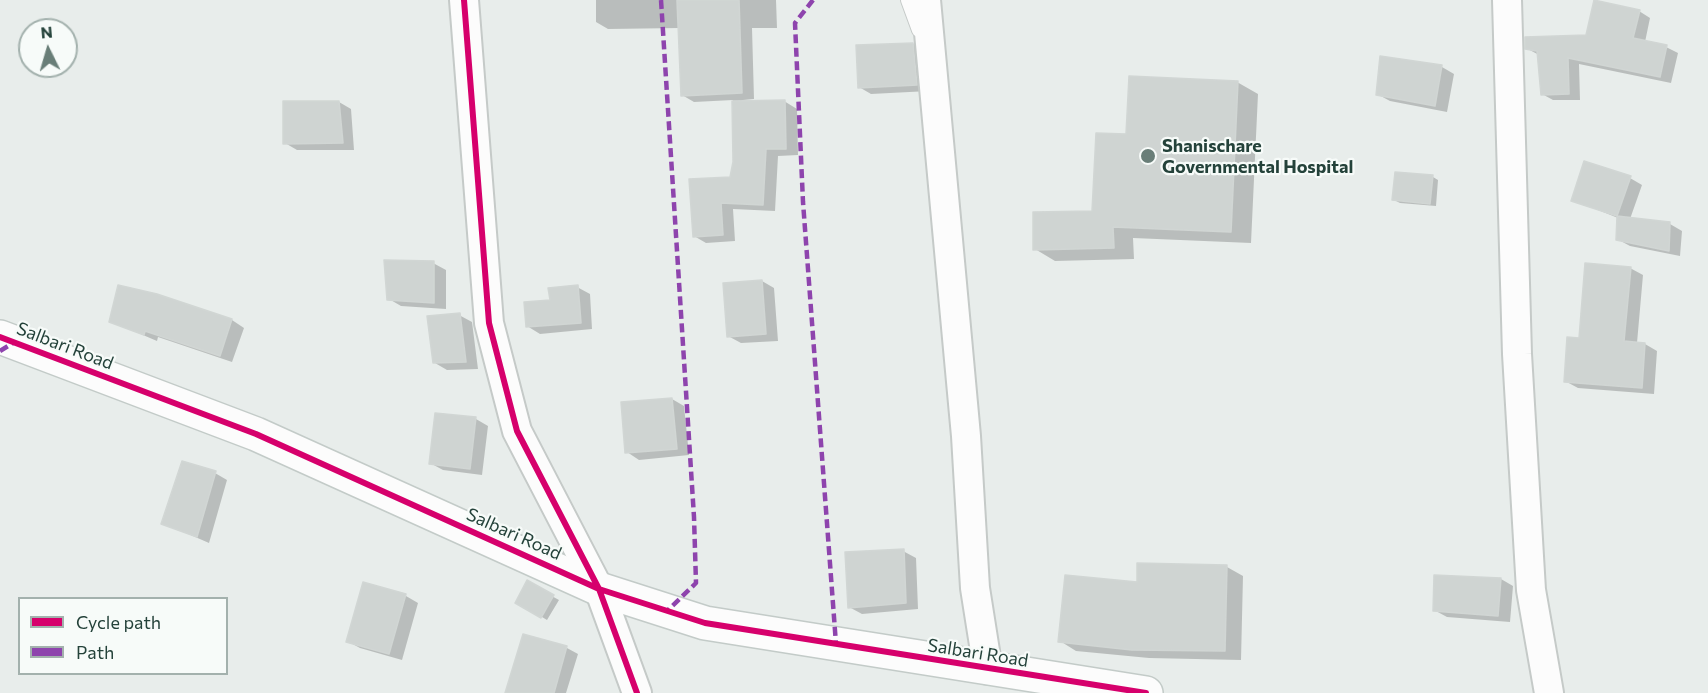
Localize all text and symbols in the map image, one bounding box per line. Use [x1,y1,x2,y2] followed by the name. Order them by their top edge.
[18,18,78,78] north arrow
[40,22,53,42] text: N
[1162,135,1353,178] place label: Shanischare Governmental Hospital
[1139,147,1157,165] marker: Shanischare Governmental Hospital
[14,318,116,374] street label: Salbari Road
[463,503,565,565] street label: Salbari Road
[18,597,228,675] legend
[76,611,161,633] text: Cycle path
[926,634,1030,672] street label: Salbari Road
[76,641,114,663] text: Path

